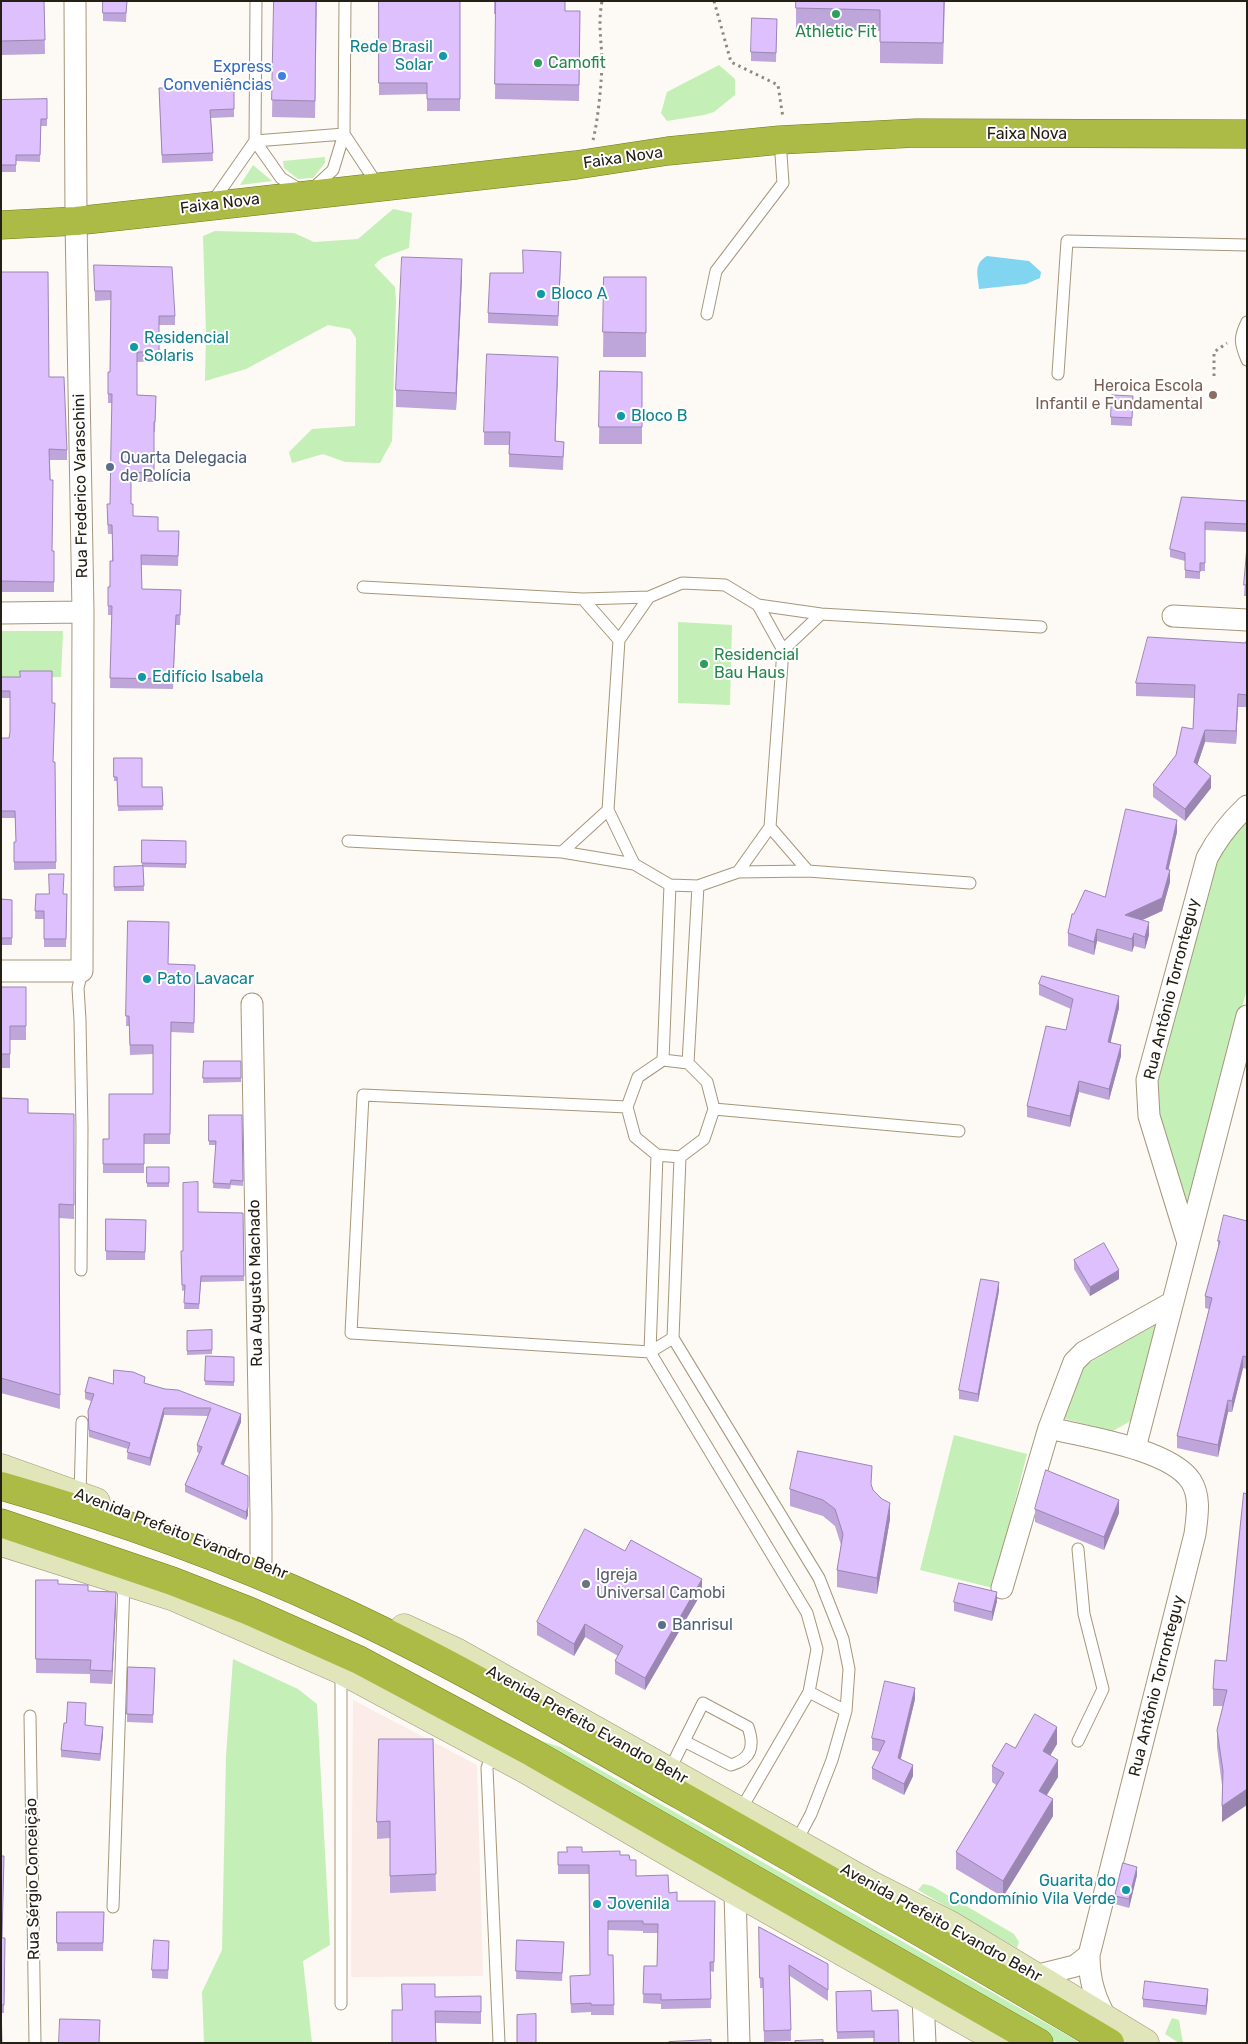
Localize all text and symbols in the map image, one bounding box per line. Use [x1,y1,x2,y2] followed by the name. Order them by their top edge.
[830,8,842,20] marker: Athletic Fit
[795,22,877,42] place label: Athletic Fit
[350,37,433,75] place label: Rede Brasil Solar
[437,50,449,62] marker: Rede Brasil Solar
[548,53,606,73] place label: Camofit
[163,57,272,95] place label: Express Conveniências
[532,57,544,69] marker: Camofit
[276,70,288,82] marker: Express Conveniências
[987,124,1067,144] street label: Faixa Nova
[582,143,664,173] street label: Faixa Nova
[179,190,261,218] street label: Faixa Nova
[551,284,607,304] place label: Bloco A
[535,288,547,300] marker: Bloco A
[144,328,229,366] place label: Residencial Solaris
[128,341,140,353] marker: Residencial Solaris
[1035,376,1203,414] place label: Heroica Escola Infantil e Fundamental
[1207,389,1219,401] marker: Heroica Escola Infantil e Fundamental
[70,394,92,578] street label: Rua Frederico Varaschini
[631,406,687,426] place label: Bloco B
[615,410,627,422] marker: Bloco B
[120,448,247,486] place label: Quarta Delegacia de Polícia
[104,461,116,473] marker: Quarta Delegacia de Polícia
[714,645,799,683] place label: Residencial Bau Haus
[698,658,710,670] marker: Residencial Bau Haus
[152,667,263,687] place label: Edifício Isabela
[136,671,148,683] marker: Edifício Isabela
[1140,896,1204,1082] street label: Rua Antônio Torronteguy
[157,969,254,989] place label: Pato Lavacar
[141,973,153,985] marker: Pato Lavacar
[245,1199,267,1367] street label: Rua Augusto Machado
[71,1484,291,1584] street label: Avenida Prefeito Evandro Behr
[596,1565,725,1603] place label: Igreja Universal Camobi
[580,1578,592,1590] marker: Igreja Universal Camobi
[1125,1593,1189,1779] street label: Rua Antônio Torronteguy
[672,1615,733,1635] place label: Banrisul
[656,1619,668,1631] marker: Banrisul
[483,1661,691,1789] street label: Avenida Prefeito Evandro Behr
[22,1798,44,1960] street label: Rua Sérgio Conceição
[837,1859,1045,1987] street label: Avenida Prefeito Evandro Behr
[949,1871,1116,1909] place label: Guarita do Condomínio Vila Verde
[1120,1884,1132,1896] marker: Guarita do Condomínio Vila Verde
[607,1894,670,1914] place label: Jovenila
[591,1898,603,1910] marker: Jovenila

